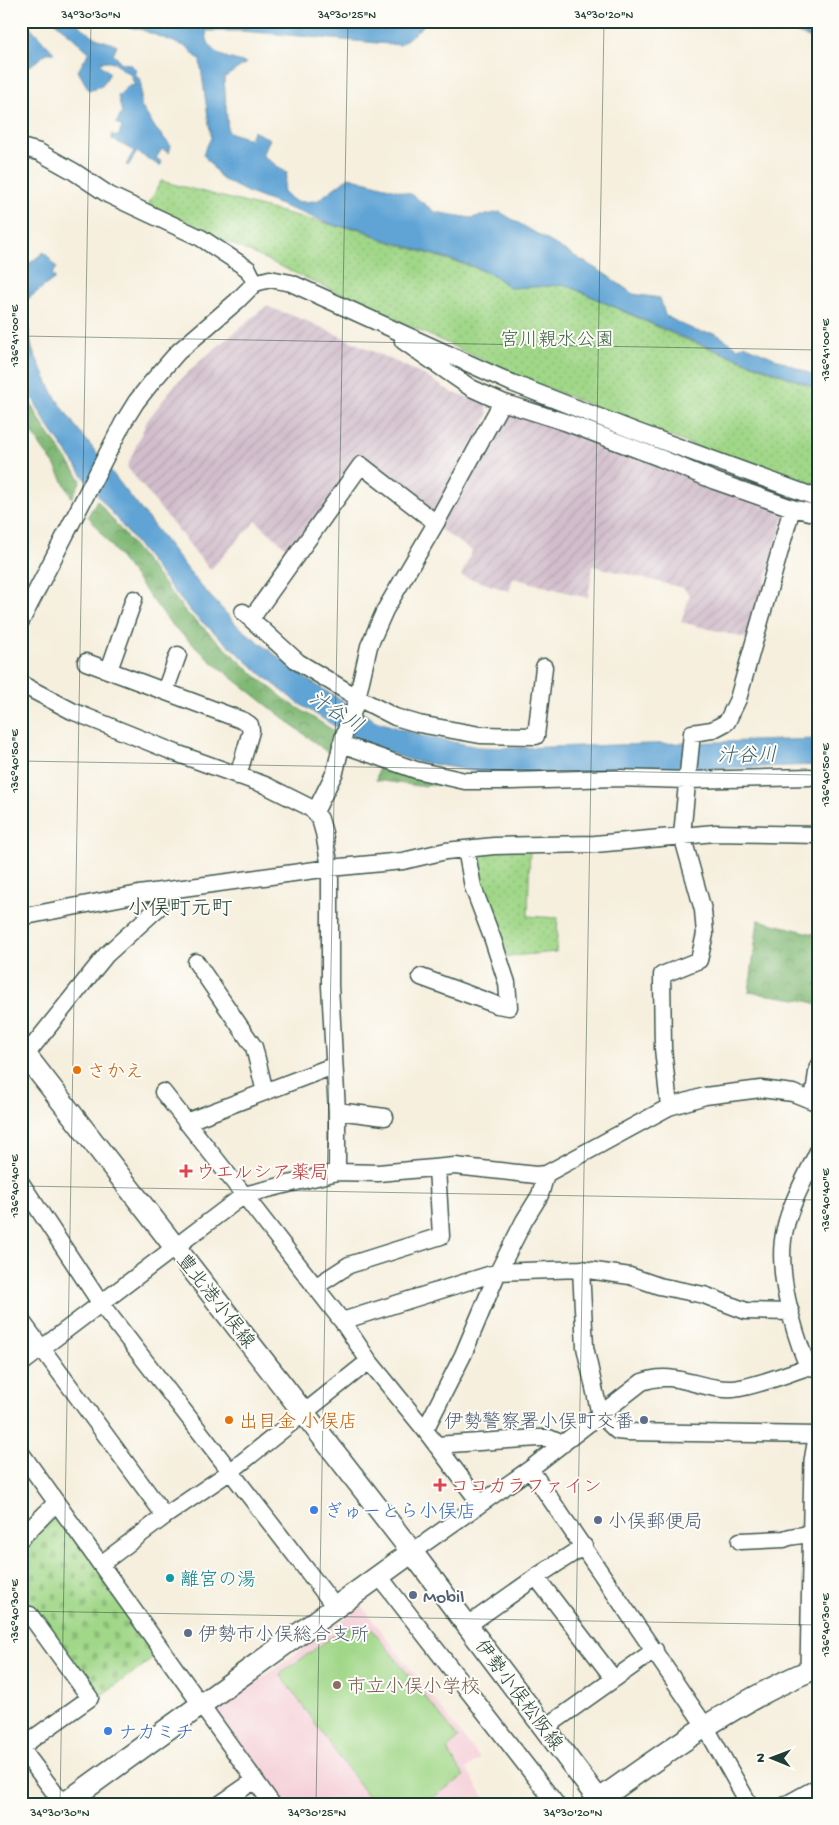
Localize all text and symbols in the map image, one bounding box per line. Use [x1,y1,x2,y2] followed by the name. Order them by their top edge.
[60,9,121,23] text: 34°30'30"N
[317,9,376,23] text: 34°30'25"N
[574,9,634,23] text: 34°30'20"N
[9,304,23,368] text: 136°41'00"E
[820,318,834,382] text: 136°41'00"E
[500,329,614,353] park label: 宮川親水公園
[304,687,367,740] water label: 汁谷川
[9,729,23,794] text: 136°40'50"E
[820,743,834,808] text: 136°40'50"E
[717,744,777,770] water label: 汁谷川
[128,897,233,923] district label: 小俣町元町
[87,1062,144,1085] place label: さかえ
[71,1064,83,1076] marker: さかえ
[9,1154,23,1219] text: 136°40'40"E
[196,1162,329,1186] place label: ウエルシア薬局
[180,1165,192,1177] marker: ウエルシア薬局
[820,1168,834,1233] text: 136°40'40"E
[170,1250,259,1354] street label: 豊北港小俣線
[239,1411,358,1435] place label: 出目金 小俣店
[444,1411,634,1435] place label: 伊勢警察署小俣町交番
[223,1414,235,1426] marker: 出目金 小俣店
[638,1414,650,1426] marker: 伊勢警察署小俣町交番
[450,1477,602,1500] place label: ココカラファイン
[434,1479,446,1491] marker: ココカラファイン
[324,1501,476,1525] place label: ぎゅーとら小俣店
[308,1504,320,1516] marker: ぎゅーとら小俣店
[608,1511,703,1535] place label: 小俣郵便局
[592,1514,604,1526] marker: 小俣郵便局
[180,1569,256,1593] place label: 離宮の湯
[164,1572,176,1584] marker: 離宮の湯
[9,1579,23,1644] text: 136°40'30"E
[423,1587,464,1610] place label: Mobil
[407,1589,419,1601] marker: Mobil
[820,1593,834,1658] text: 136°40'30"E
[198,1624,369,1648] place label: 伊勢市小俣総合支所
[182,1627,194,1639] marker: 伊勢市小俣総合支所
[468,1635,567,1756] street label: 伊勢小俣松阪線
[347,1676,480,1700] place label: 市立小俣小学校
[331,1679,343,1691] marker: 市立小俣小学校
[118,1723,194,1746] place label: ナカミチ
[102,1725,114,1737] marker: ナカミチ
[746,1732,796,1782] north arrow
[753,1753,770,1763] text: N
[29,1807,90,1821] text: 34°30'30"N
[287,1807,346,1821] text: 34°30'25"N
[543,1807,603,1821] text: 34°30'20"N

